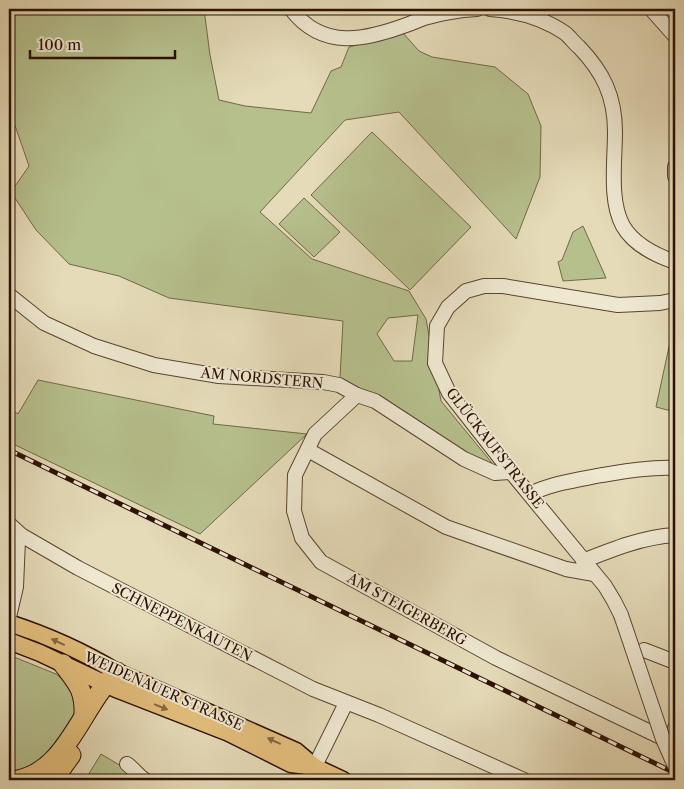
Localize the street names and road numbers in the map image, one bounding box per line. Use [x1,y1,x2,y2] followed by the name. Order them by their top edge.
[199,364,325,392] street label: AM NORDSTERN
[442,384,548,512] street label: GLÜCKAUFSTRASSE
[343,568,470,649] street label: AM STEIGERBERG
[109,579,256,665] street label: SCHNEPPENKAUTEN
[81,647,246,734] street label: WEIDENAUER STRASSE

